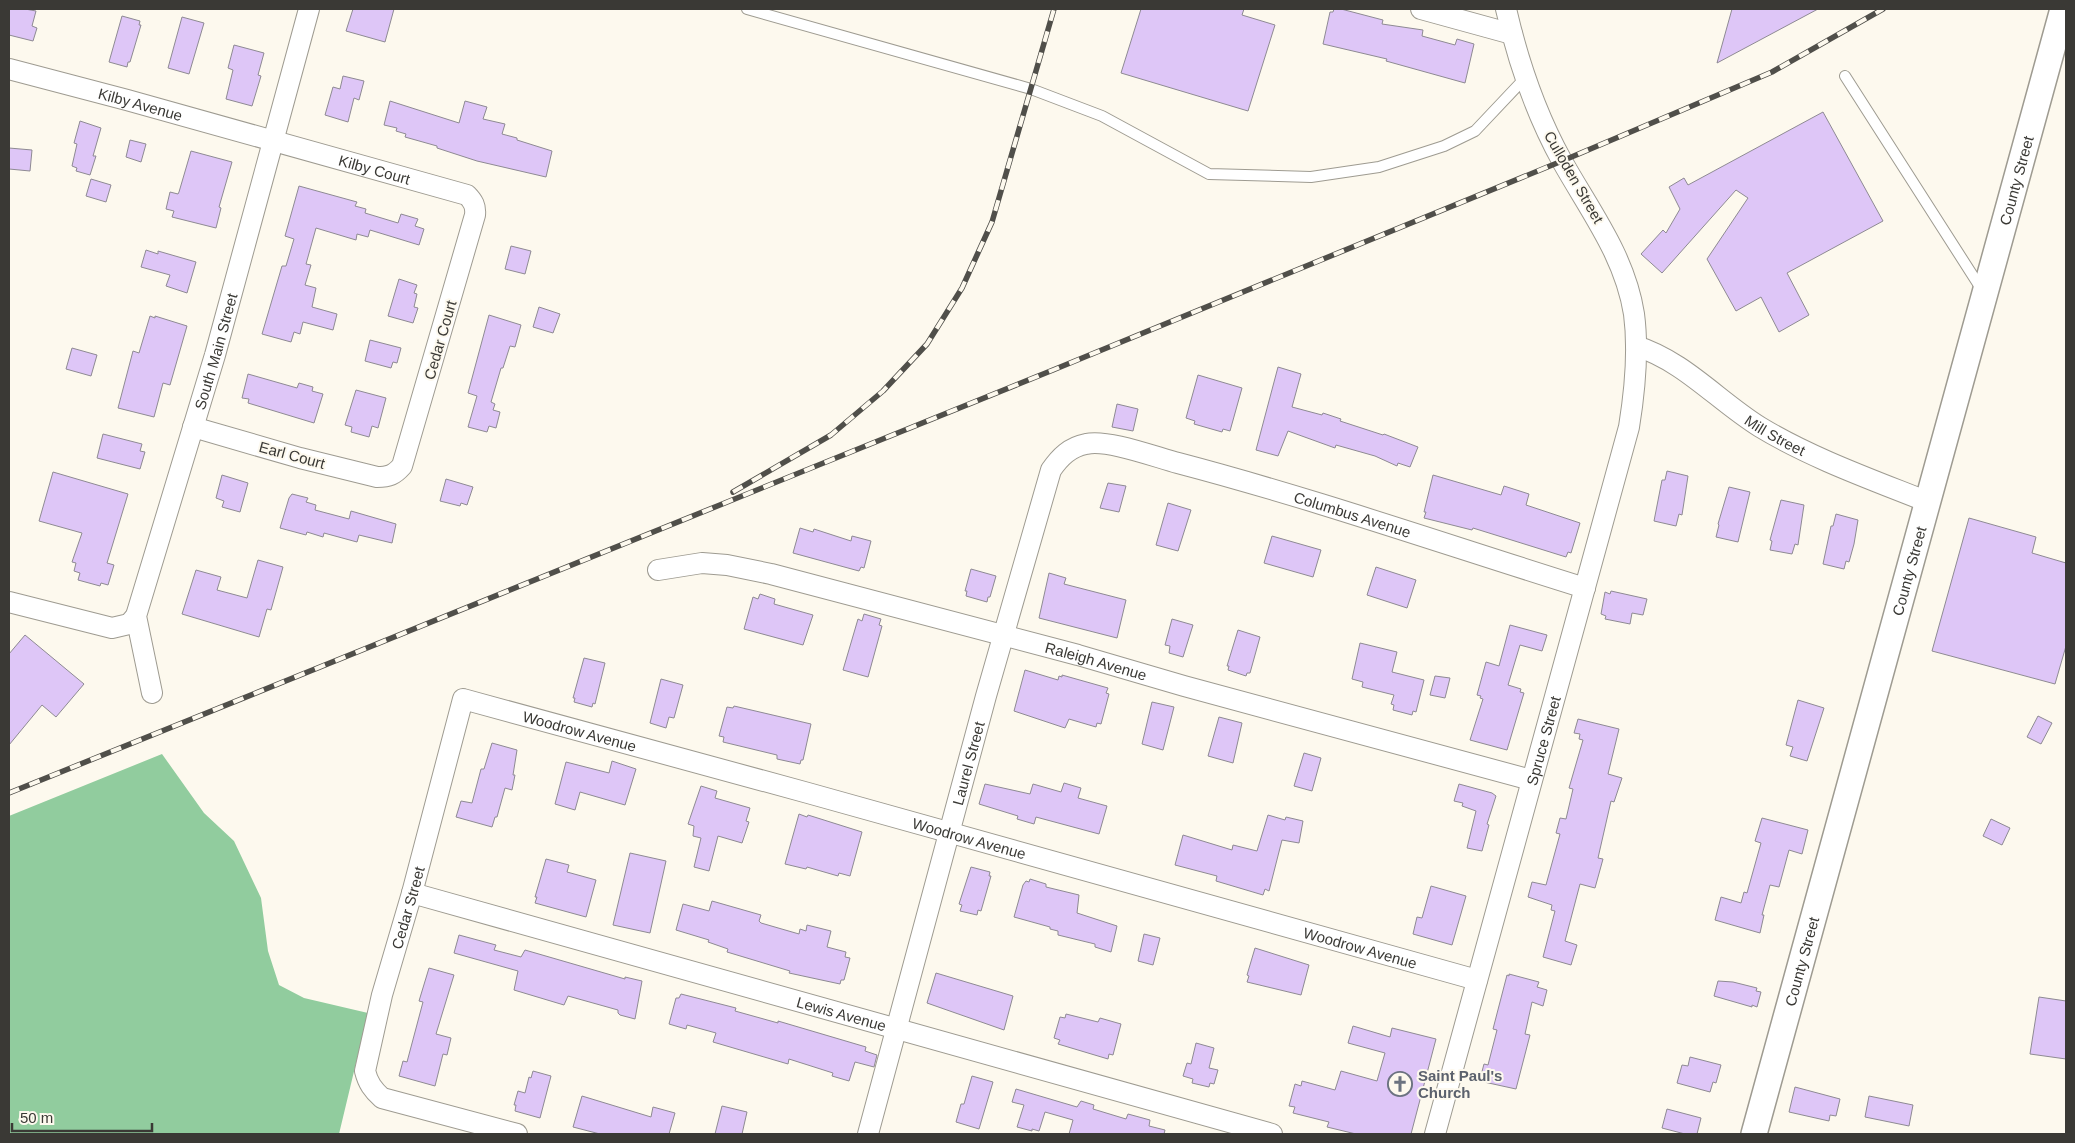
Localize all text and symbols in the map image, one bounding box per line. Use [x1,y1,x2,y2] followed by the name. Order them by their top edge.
[97,84,184,124] street label: Kilby Avenue
[1541,128,1608,227] street label: Culloden Street
[1996,133,2037,227] street label: County Street
[337,151,413,187] street label: Kilby Court
[191,290,240,411] street label: South Main Street
[421,298,460,382] street label: Cedar Court
[1742,411,1809,459] street label: Mill Street
[257,438,328,472] street label: Earl Court
[1292,488,1413,540] street label: Columbus Avenue
[1888,524,1929,617] street label: County Street
[1043,638,1149,683] street label: Raleigh Avenue
[1523,693,1564,787] street label: Spruce Street
[521,707,638,754] street label: Woodrow Avenue
[949,719,987,807] street label: Laurel Street
[911,814,1028,862] street label: Woodrow Avenue
[388,864,427,951] street label: Cedar Street
[1781,914,1822,1008] street label: County Street
[1302,923,1419,971] street label: Woodrow Avenue
[795,993,888,1034] street label: Lewis Avenue
[1418,1067,1502,1101] place label: Saint Paul's Church
[1387,1071,1413,1097] church icon: Saint Paul's Church
[12,1100,152,1132] scale bar
[20,1109,53,1126] text: 50 m

